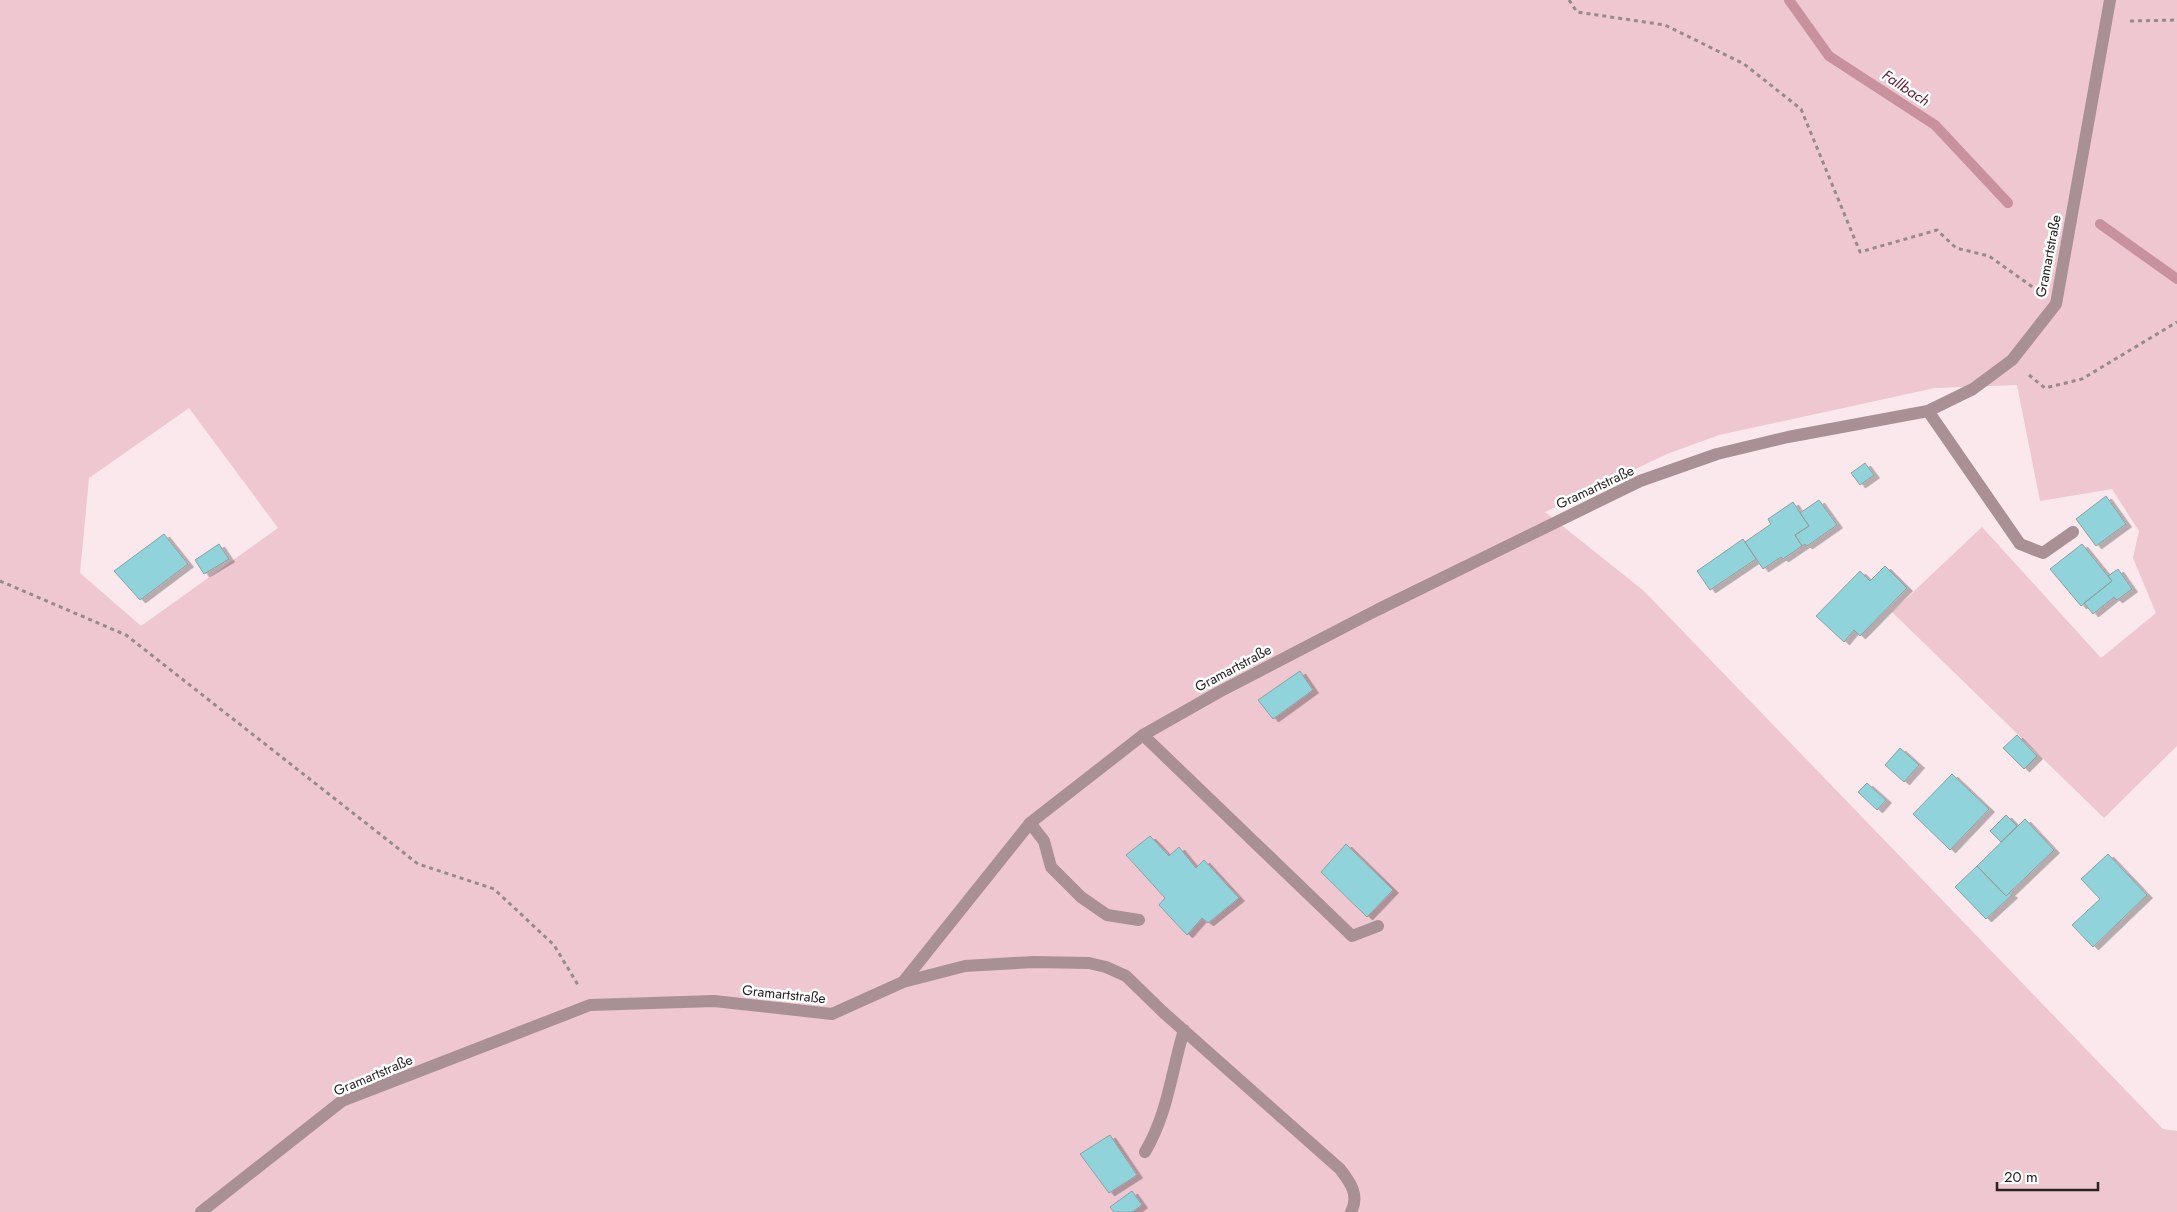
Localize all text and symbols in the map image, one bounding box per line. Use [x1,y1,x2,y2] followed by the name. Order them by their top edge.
[1878,64,1934,112] water label: Fallbach
[2030,213,2066,299] street label: Gramartstraße
[1553,460,1637,514] street label: Gramartstraße
[1191,639,1275,697] street label: Gramartstraße
[741,980,827,1008] street label: Gramartstraße
[330,1049,416,1101] street label: Gramartstraße
[1997,1160,2098,1192] scale bar
[2004,1166,2038,1188] text: 20 m

